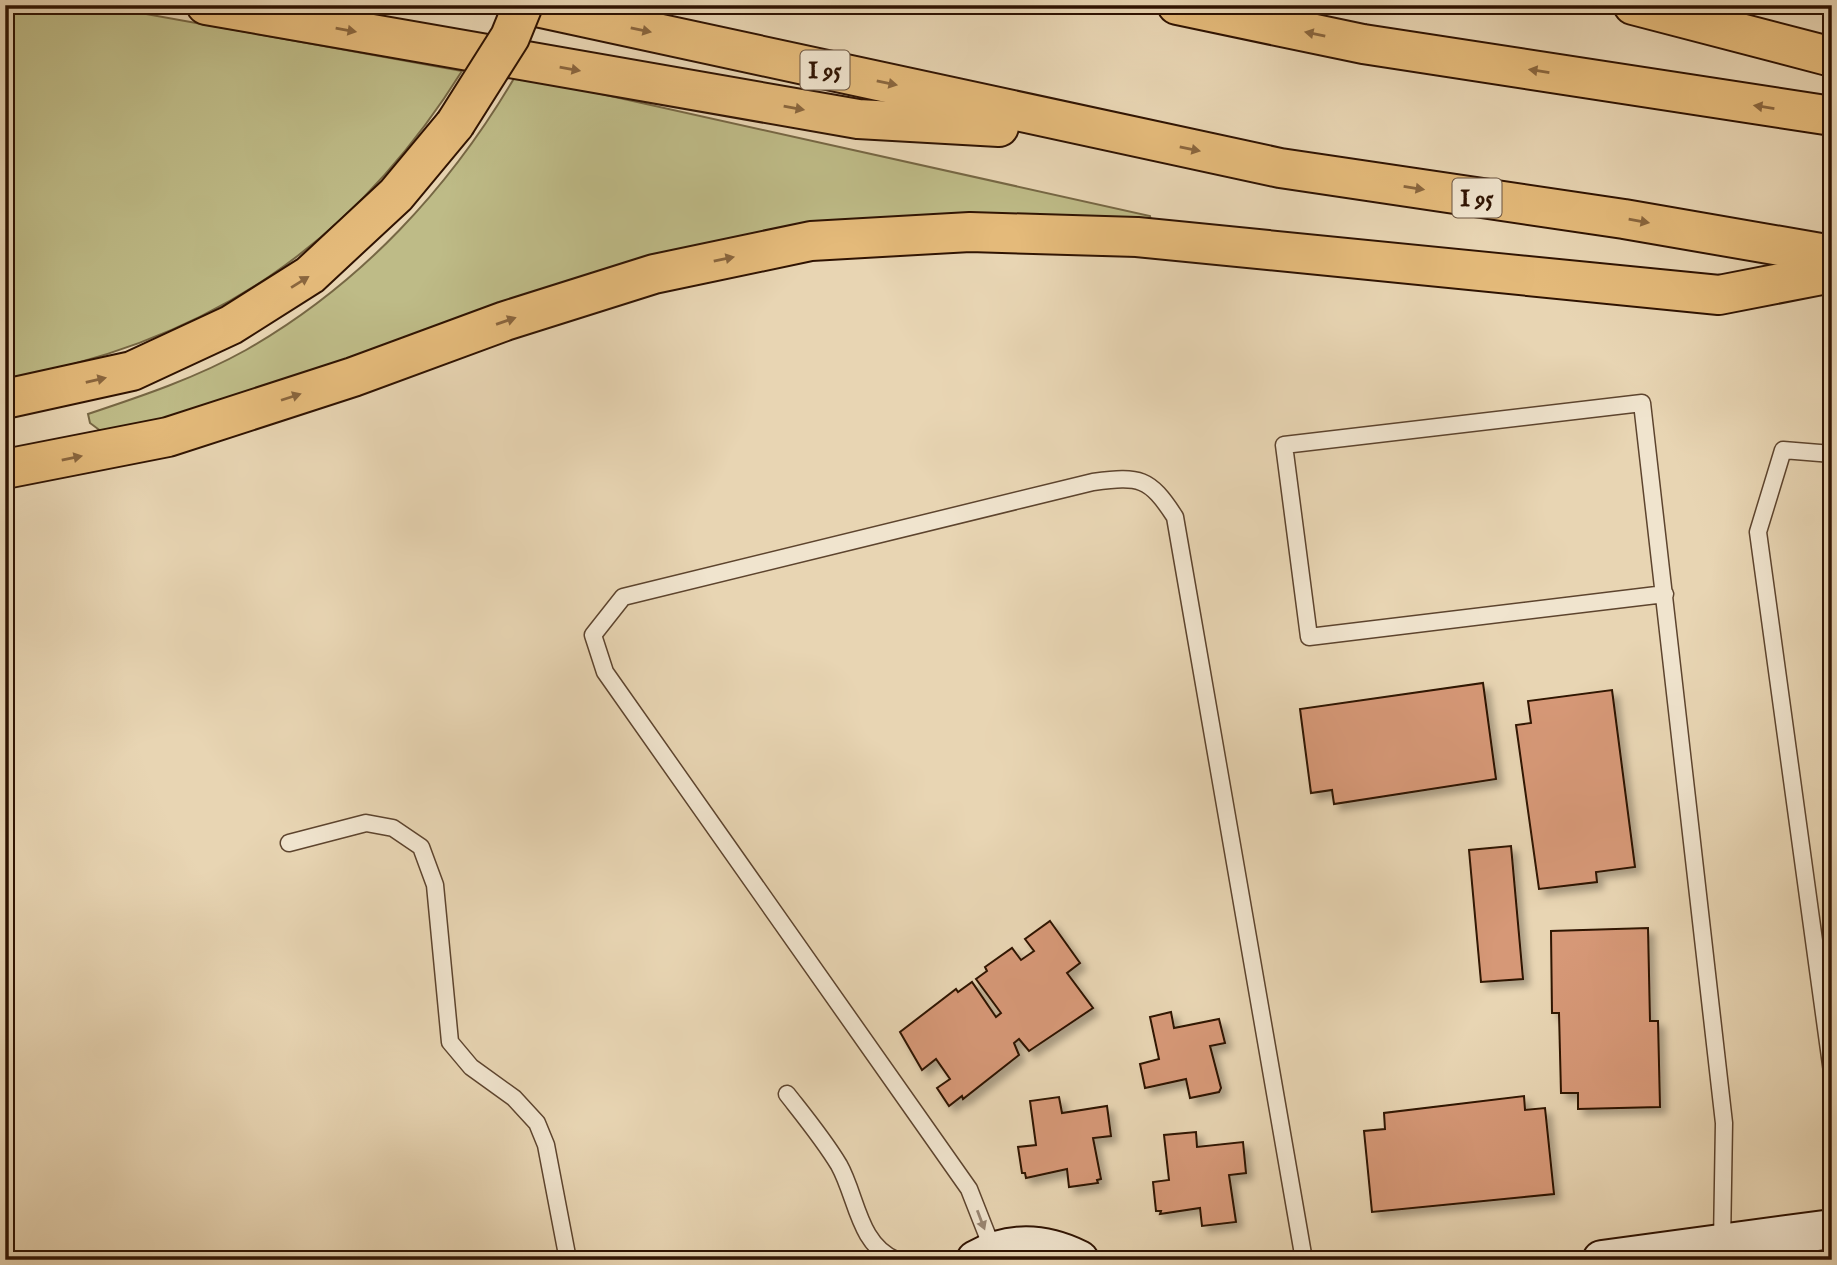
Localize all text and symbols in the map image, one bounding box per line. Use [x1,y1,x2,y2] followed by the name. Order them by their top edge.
[335,24,357,35] one-way arrow
[630,25,652,36] one-way arrow
[1304,28,1326,39] one-way arrow
[800,50,850,90] road number: I 95
[559,64,581,75] one-way arrow
[1528,65,1550,76] one-way arrow
[876,78,898,89] one-way arrow
[1753,101,1775,112] one-way arrow
[783,103,805,114] one-way arrow
[1179,143,1201,154] one-way arrow
[1452,178,1502,218] road number: I 95
[1403,183,1425,194] one-way arrow
[1628,216,1650,227] one-way arrow
[714,254,736,265] one-way arrow
[290,275,309,288] one-way arrow
[495,315,516,326] one-way arrow
[85,374,107,385] one-way arrow
[281,391,302,401] one-way arrow
[61,452,83,463] one-way arrow
[976,1209,987,1230] one-way arrow

